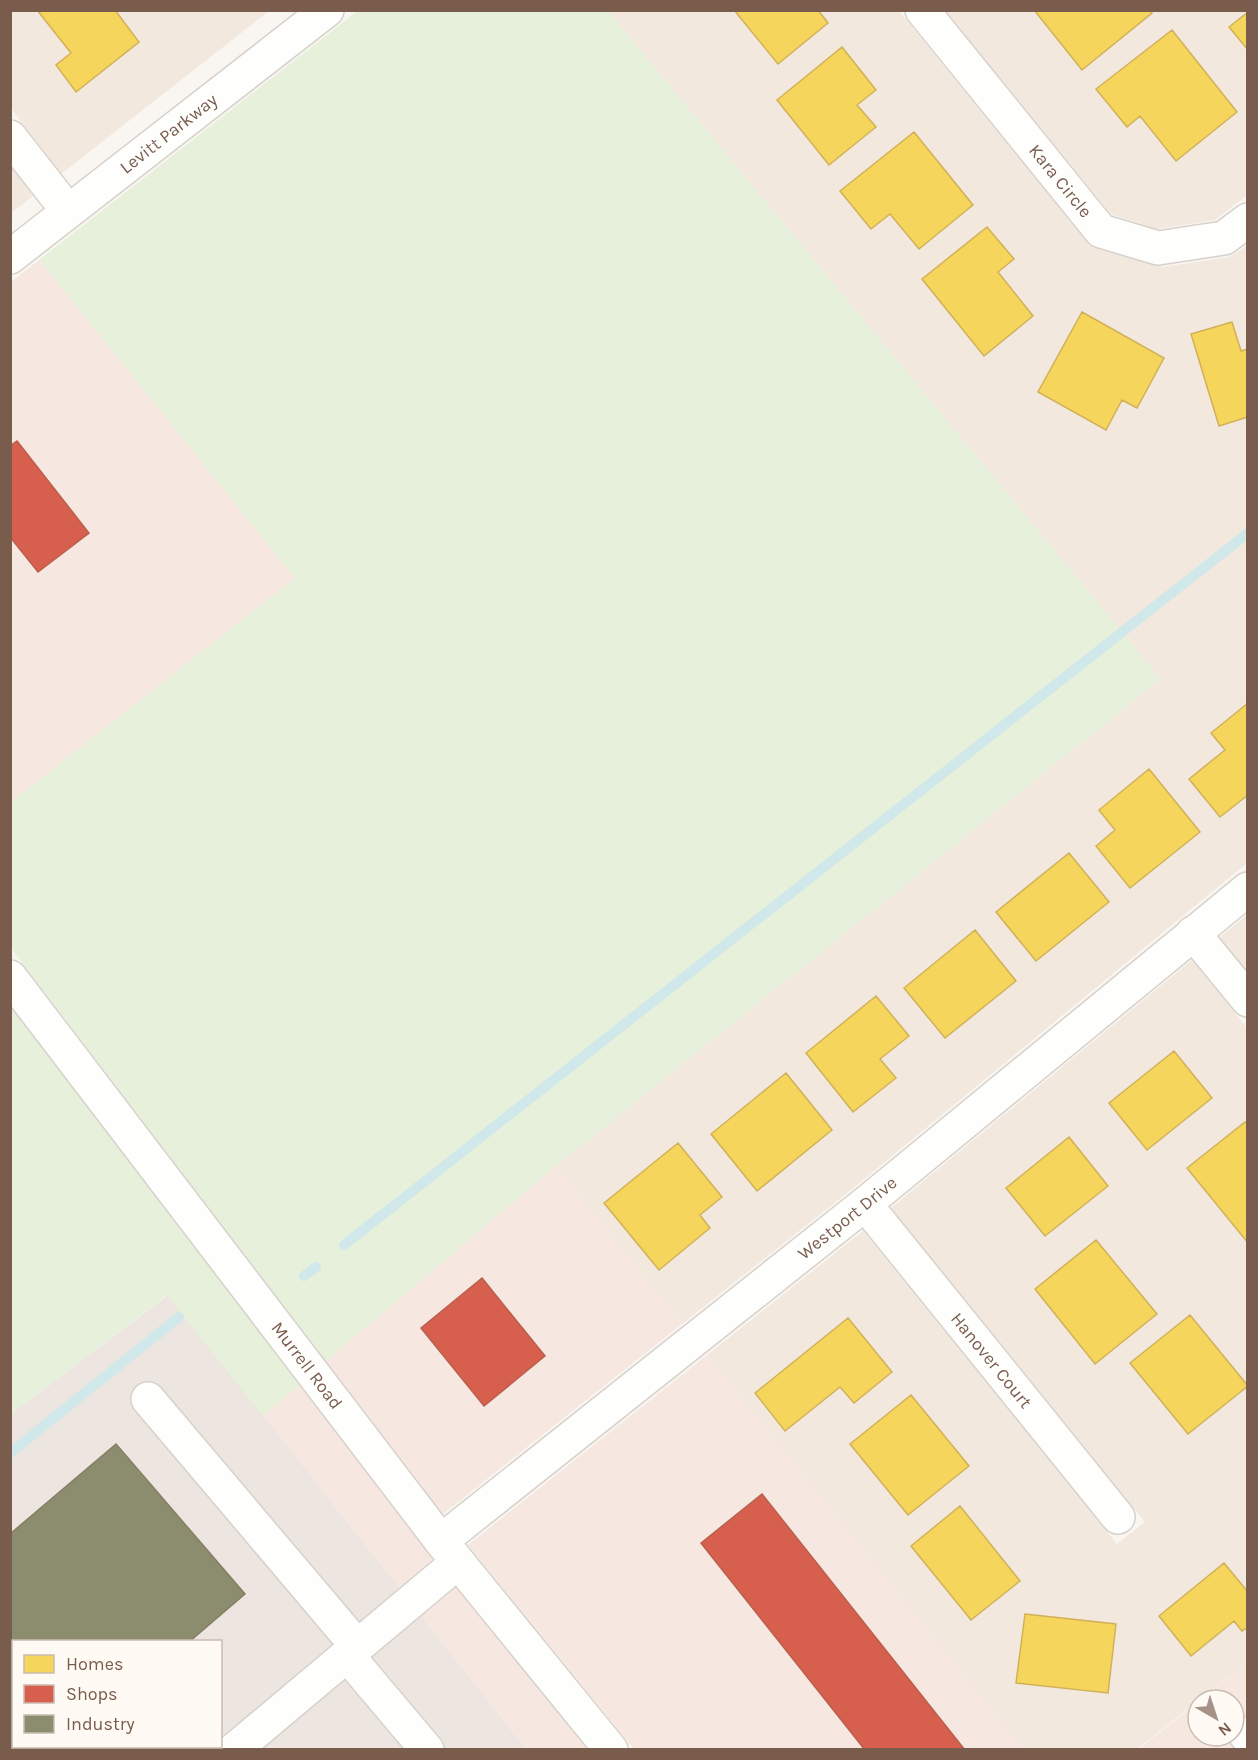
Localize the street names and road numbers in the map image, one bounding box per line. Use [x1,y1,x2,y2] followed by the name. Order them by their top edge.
[115,88,222,178] street label: Levitt Parkway
[1024,140,1097,222] street label: Kara Circle
[793,1171,901,1264] street label: Westport Drive
[946,1308,1037,1413] street label: Hanover Court
[267,1317,347,1414] street label: Murrell Road

